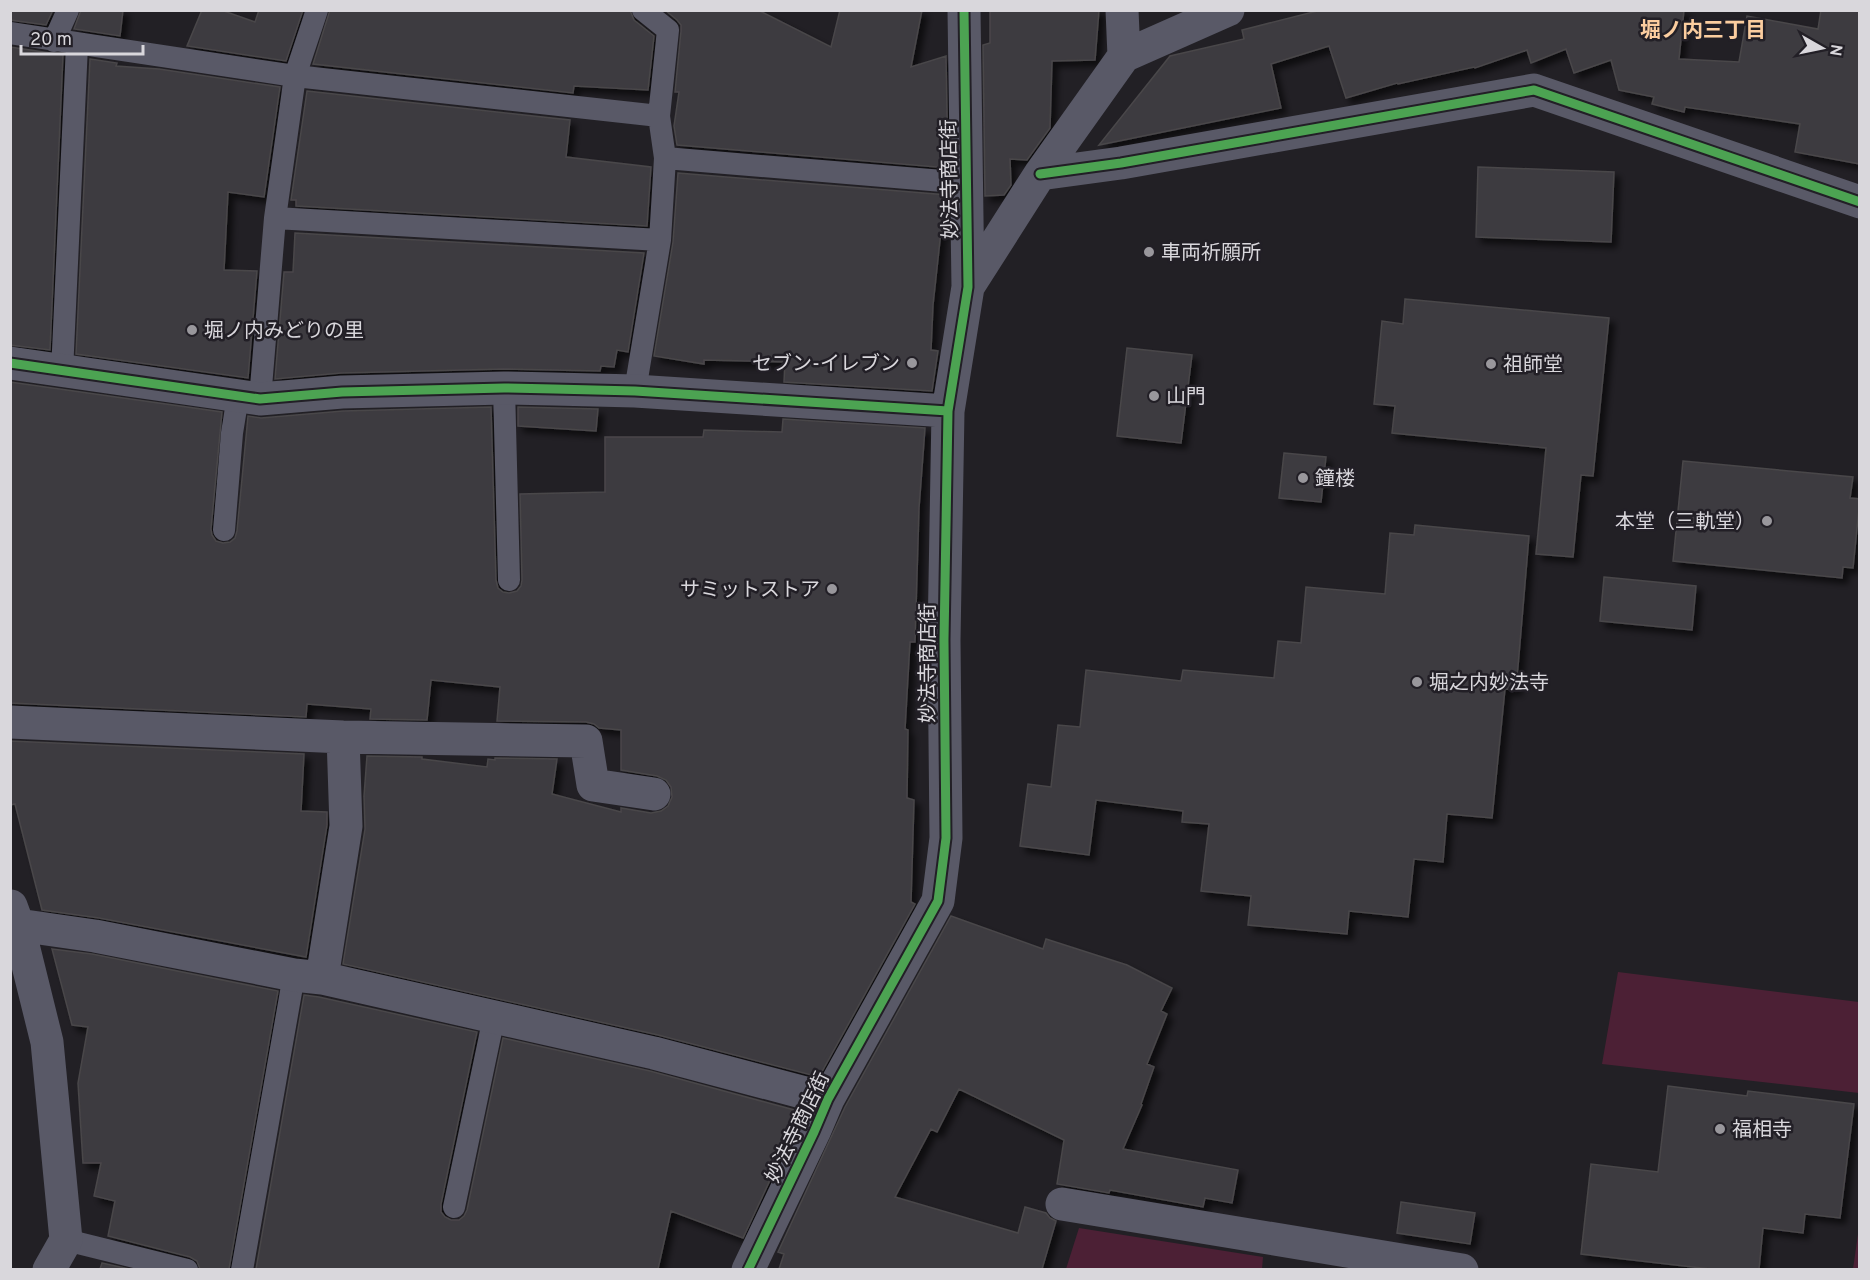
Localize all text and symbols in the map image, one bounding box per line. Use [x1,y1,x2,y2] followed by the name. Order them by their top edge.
[21,18,142,56] scale bar
[1640,18,1766,45] district label: 堀ノ内三丁目
[1792,18,1852,78] north arrow
[30,29,72,52] text: 20 m
[1824,43,1846,57] text: N
[937,119,965,239] street label: 妙法寺商店街
[1161,241,1261,267] place label: 車両祈願所
[1142,245,1156,259] marker: 車両祈願所
[204,319,364,345] place label: 堀ノ内みどりの里
[185,323,199,337] marker: 堀ノ内みどりの里
[752,352,900,378] place label: セブン-イレブン
[1503,353,1563,379] place label: 祖師堂
[905,356,919,370] marker: セブン-イレブン
[1484,357,1498,371] marker: 祖師堂
[1166,385,1206,411] place label: 山門
[1147,389,1161,403] marker: 山門
[1315,467,1355,493] place label: 鐘楼
[1296,471,1310,485] marker: 鐘楼
[1615,510,1755,536] place label: 本堂（三軌堂）
[1760,514,1774,528] marker: 本堂（三軌堂）
[680,578,820,604] place label: サミットストア
[825,582,839,596] marker: サミットストア
[916,603,942,723] street label: 妙法寺商店街
[1429,671,1549,697] place label: 堀之内妙法寺
[1410,675,1424,689] marker: 堀之内妙法寺
[761,1068,837,1188] street label: 妙法寺商店街
[1732,1118,1792,1144] place label: 福相寺
[1713,1122,1727,1136] marker: 福相寺

